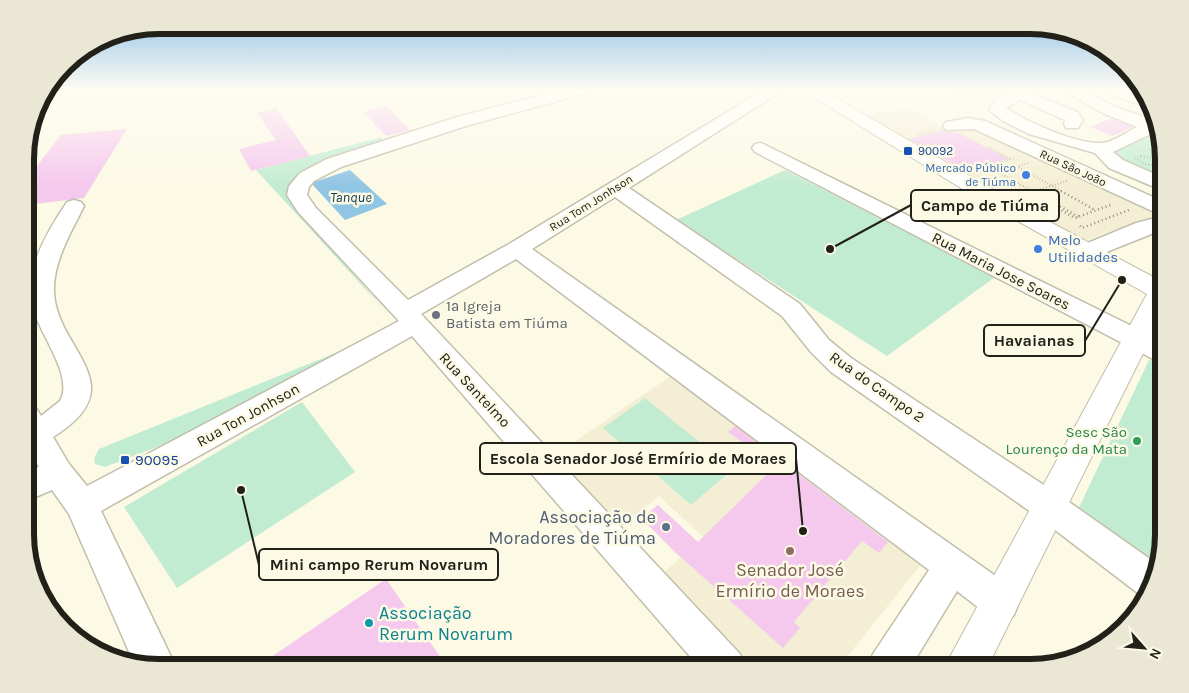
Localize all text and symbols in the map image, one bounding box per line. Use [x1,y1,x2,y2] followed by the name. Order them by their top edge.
[918,144,953,158] place label: 90092
[902,145,914,157] marker: 90092
[1037,146,1109,190] street label: Rua São João
[925,161,1016,189] place label: Mercado Público de Tiúma
[1020,169,1032,181] marker: Mercado Público de Tiúma
[547,172,635,234] street label: Rua Tom Jonhson
[330,189,372,206] water label: Tanque
[911,190,1059,221] callout: Campo de Tiúma
[921,196,1049,215] text: Campo de Tiúma
[929,228,1073,314] street label: Rua Maria Jose Soares
[1048,231,1118,266] place label: Melo Utilidades
[1032,243,1044,255] marker: Melo Utilidades
[446,297,568,332] place label: 1ª Igreja Batista em Tiúma
[430,309,442,321] marker: 1ª Igreja Batista em Tiúma
[984,325,1085,356] callout: Havaianas
[994,331,1074,350] text: Havaianas
[826,348,928,426] street label: Rua do Campo 2
[436,349,514,431] street label: Rua Santelmo
[193,379,303,451] street label: Rua Ton Jonhson
[1005,423,1127,458] place label: Sesc São Lourenço da Mata
[1131,435,1143,447] marker: Sesc São Lourenço da Mata
[480,443,796,474] callout: Escola Senador José Ermírio de Moraes
[490,449,786,468] text: Escola Senador José Ermírio de Moraes
[135,451,179,469] place label: 90095
[119,454,131,466] marker: 90095
[488,506,656,549] place label: Associação de Moradores de Tiúma
[660,521,672,533] marker: Associação de Moradores de Tiúma
[784,545,796,557] marker: Senador José Ermírio de Moraes
[259,549,498,580] callout: Mini campo Rerum Novarum
[270,555,488,574] text: Mini campo Rerum Novarum
[715,559,865,602] place label: Senador José Ermírio de Moraes
[379,602,513,645] place label: Associação Rerum Novarum
[363,617,375,629] marker: Associação Rerum Novarum
[1119,623,1169,673] north arrow
[1145,645,1165,662] text: N

